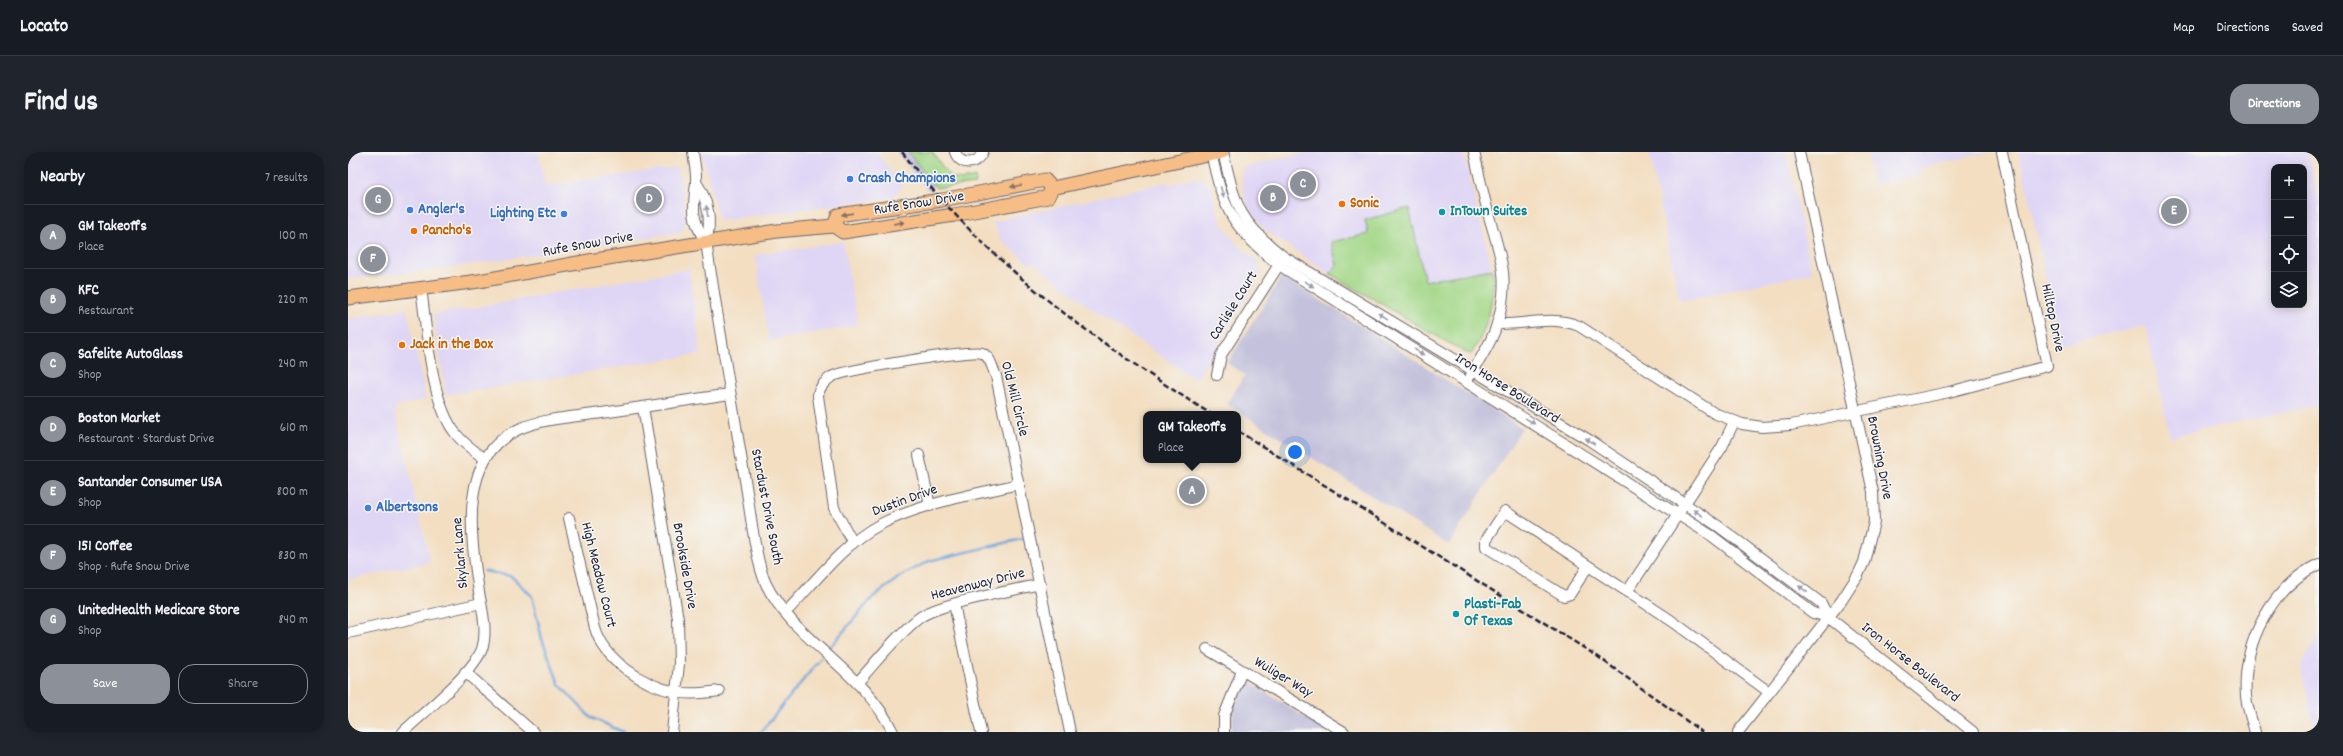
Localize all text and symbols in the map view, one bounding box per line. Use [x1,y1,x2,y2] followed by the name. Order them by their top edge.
[20,14,68,41] text: Locato
[2173,18,2195,38] text: Map
[2217,18,2270,38] text: Directions
[2292,18,2323,38] text: Saved
[24,84,98,124] text: Find us
[2230,84,2319,124] button: Directions
[2271,164,2307,308] map controls
[2271,164,2307,200] button: +
[40,166,84,190] text: Nearby
[858,168,956,190] place label: Crash Champions
[265,169,308,188] text: 7 results
[1290,169,1316,199] pin: C
[845,174,855,184] marker: Crash Champions
[1010,183,1022,189] one-way arrow
[1260,183,1286,213] pin: B
[636,184,662,214] pin: D
[365,185,391,215] pin: G
[872,186,966,222] street label: Rufe Snow Drive
[1219,187,1225,199] one-way arrow
[1350,193,1379,215] place label: Sonic
[2161,196,2187,226] pin: E
[418,199,465,221] place label: Angler's
[1337,199,1347,209] marker: Sonic
[2271,200,2307,236] button: −
[1450,201,1527,223] place label: InTown Suites
[490,203,556,225] place label: Lighting Etc
[405,205,415,215] marker: Angler's
[704,205,710,217] one-way arrow
[1437,207,1447,217] marker: InTown Suites
[559,209,569,219] marker: Lighting Etc
[841,211,853,217] one-way arrow
[78,216,147,238] text: GM Takeoffs
[422,220,472,242] place label: Pancho's
[893,220,905,226] one-way arrow
[409,226,419,236] marker: Pancho's
[541,226,635,264] street label: Rufe Snow Drive
[49,227,57,246] text: A
[279,227,308,246] text: 100 m
[2271,236,2307,272] button: locate
[78,238,104,257] text: Place
[360,244,386,274] pin: F
[1204,267,1264,345] street label: Carlisle Court
[2271,272,2307,308] button: layers
[78,280,99,302] text: KFC
[1303,280,1315,287] one-way arrow
[2034,282,2070,354] street label: Hilltop Drive
[50,291,56,310] text: B
[278,291,308,310] text: 220 m
[78,302,134,321] text: Restaurant
[1377,312,1389,319] one-way arrow
[410,334,493,356] place label: Jack in the Box
[397,340,407,350] marker: Jack in the Box
[78,344,183,366] text: Safelite AutoGlass
[1450,348,1564,430] street label: Iron Horse Boulevard
[1413,349,1425,356] one-way arrow
[50,355,56,374] text: C
[278,355,308,374] text: 240 m
[994,359,1034,439] street label: Old Mill Circle
[78,366,101,385] text: Shop
[78,408,160,430] text: Boston Market
[1143,411,1241,463] popup
[1860,414,1898,502] street label: Browning Drive
[1158,417,1226,439] text: GM Takeoffs
[1525,417,1535,425] one-way arrow
[50,419,56,438] text: D
[280,419,308,438] text: 610 m
[78,430,214,449] text: Restaurant · Stardust Drive
[1585,437,1595,445] one-way arrow
[1158,439,1184,458] text: Place
[1285,442,1305,462] your location
[744,447,788,567] street label: Stardust Drive South
[78,472,222,494] text: Santander Consumer USA
[1179,476,1205,506] pin: A
[869,479,941,523] street label: Dustin Drive
[50,483,56,502] text: E
[277,483,308,502] text: 800 m
[78,494,101,513] text: Shop
[376,497,438,519] place label: Albertsons
[363,503,373,513] marker: Albertsons
[1693,509,1703,517] one-way arrow
[447,516,475,589] street label: Skylark Lane
[574,520,622,631] street label: High Meadow Court
[666,521,702,611] street label: Brookside Drive
[78,536,132,558] text: 151 Coffee
[50,547,56,566] text: F
[278,547,308,566] text: 830 m
[78,558,190,577] text: Shop · Rufe Snow Drive
[929,563,1028,607] street label: Heavenway Drive
[1798,585,1808,593] one-way arrow
[1464,594,1522,633] place label: Plasti-Fab Of Texas
[78,600,240,622] text: UnitedHealth Medicare Store
[1451,609,1461,619] marker: Plasti-Fab Of Texas
[50,611,56,630] text: G
[278,611,308,630] text: 840 m
[1856,617,1964,709] street label: Iron Horse Boulevard
[78,622,101,641] text: Shop
[1249,652,1317,705] street label: Wuliger Way
[40,664,170,704] button: Save
[178,664,308,704] button: Share

